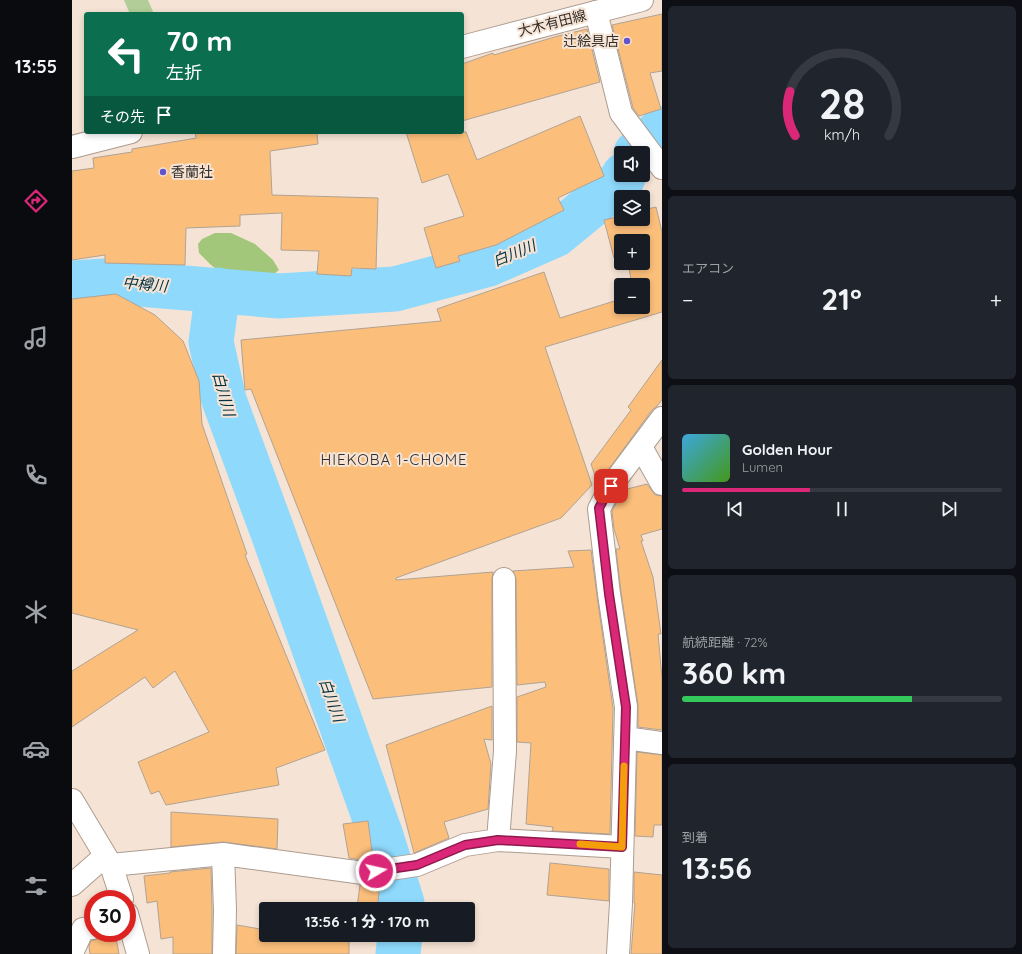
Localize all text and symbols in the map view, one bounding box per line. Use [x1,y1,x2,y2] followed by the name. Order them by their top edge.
[516,6,588,40] street label: 大木有田線
[166,23,232,58] text: 70 m
[100,28,152,80] icon: left
[563,32,619,50] place label: 辻絵具店
[622,36,632,46] marker: 辻絵具店
[15,55,57,78] text: 13:55
[166,61,202,84] text: 左折
[819,77,865,129] text: 28
[153,104,175,126] icon: arrive
[100,107,145,126] text: その先
[824,125,860,143] text: km/h
[614,146,650,314] map controls
[614,146,650,182] button: sound
[171,163,213,181] place label: 香蘭社
[158,167,168,177] marker: 香蘭社
[22,187,50,215] icon: directions
[614,190,650,226] button: layers
[614,234,650,270] button: +
[490,235,540,271] water label: 白川川
[682,260,734,276] text: エアコン
[122,273,170,296] water label: 中樽川
[614,278,650,314] button: −
[821,280,862,318] text: 21°
[682,286,693,314] text: −
[990,286,1002,314] text: +
[22,324,50,352] icon: music
[209,370,240,420] water label: 白川川
[742,440,833,459] text: Golden Hour
[320,450,468,469] district label: HIEKOBA 1-CHOME
[742,459,783,475] text: Lumen
[22,461,50,489] icon: phone
[594,469,628,503] pin
[600,475,622,497] icon: arrive
[724,498,746,520] icon: previous
[831,498,853,520] icon: pause
[938,498,960,520] icon: next
[22,598,50,626] icon: climate
[682,634,768,650] text: 航続距離 · 72%
[682,654,786,692] text: 360 km
[315,676,349,726] water label: 白川川
[22,735,50,763] icon: car
[682,829,708,845] text: 到着
[682,849,752,887] text: 13:56
[355,850,397,892] position arrow
[22,872,50,900] icon: filters
[84,890,136,942] speed limit sign: 30
[305,912,429,931] text: 13:56 · 1 分 · 170 m

